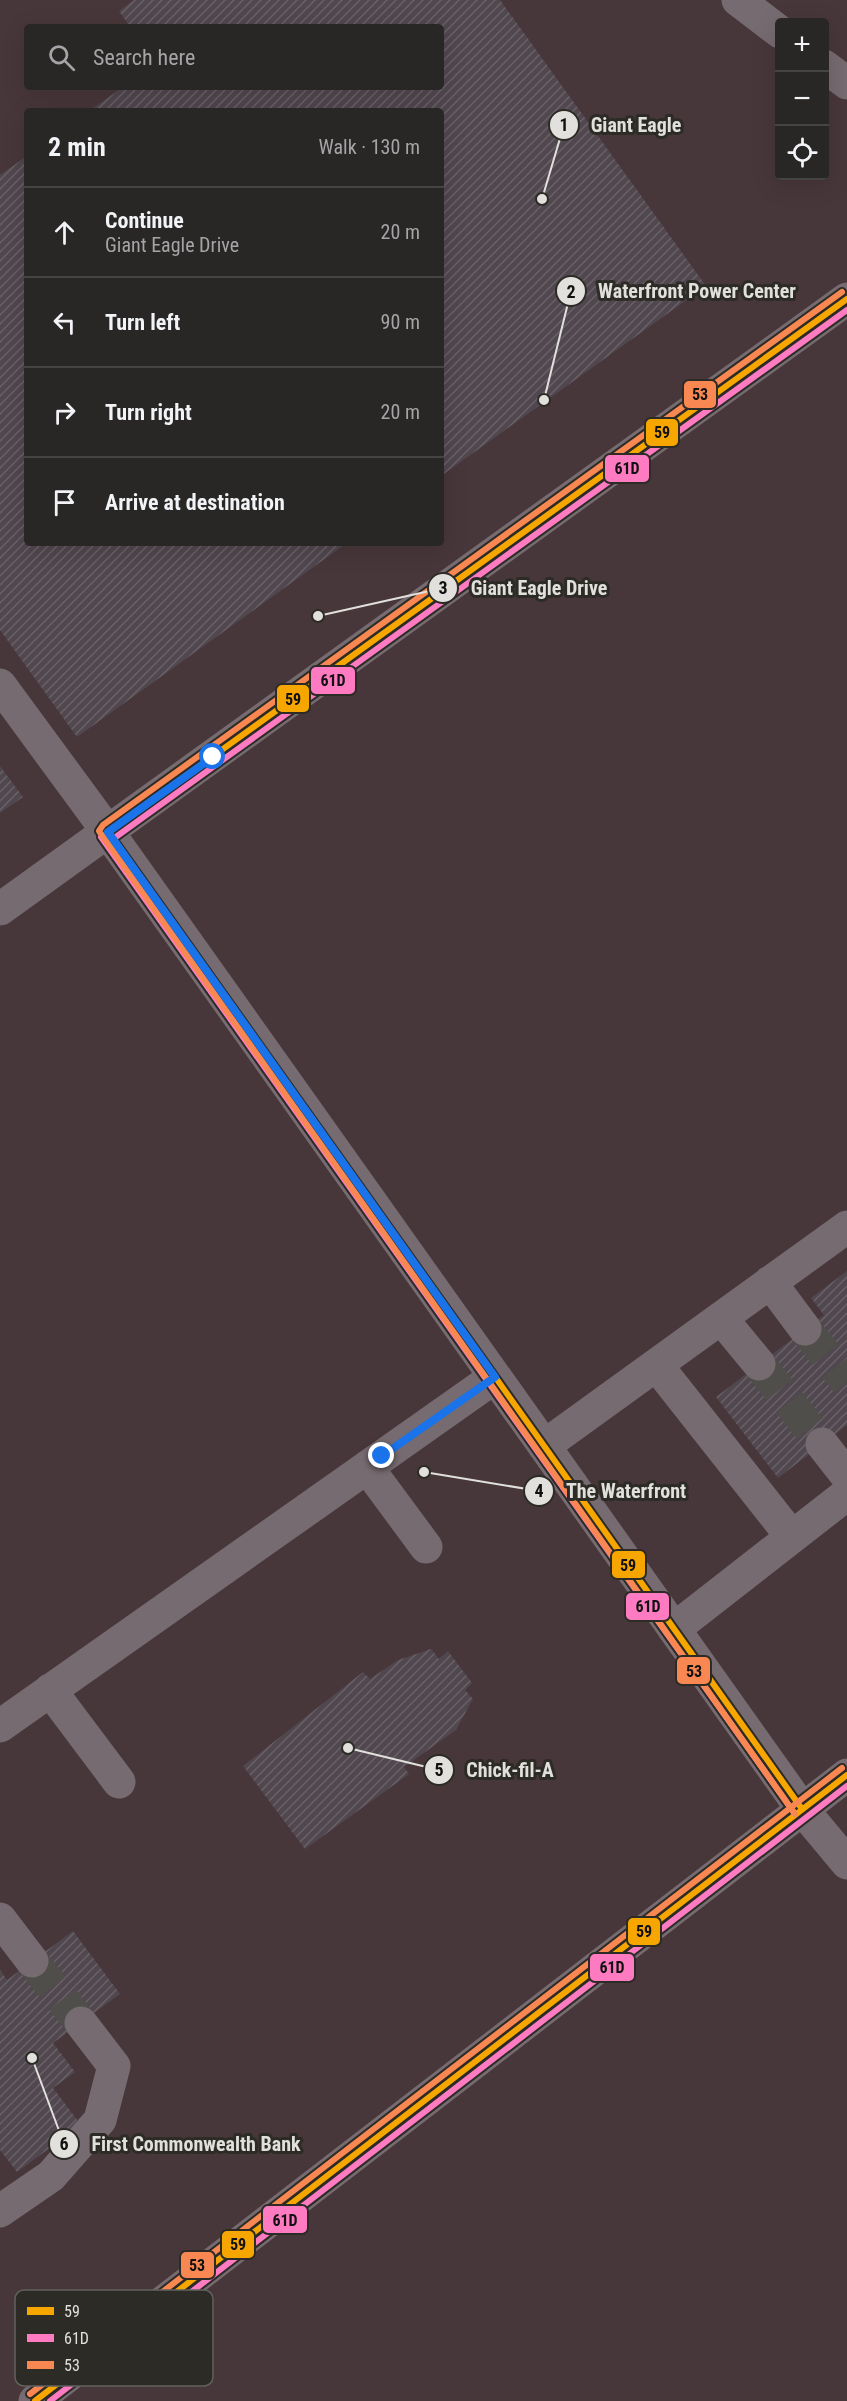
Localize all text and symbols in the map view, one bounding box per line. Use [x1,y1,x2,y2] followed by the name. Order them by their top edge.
[775,18,829,180] map controls
[775,18,829,72] button: +
[24,24,444,90] search box
[45,41,78,74] icon: search
[93,45,195,70] text: Search here
[775,72,829,126] button: −
[549,106,693,144] callout: Giant Eagle
[591,113,681,137] text: Giant Eagle
[559,114,569,135] text: 1
[775,126,829,180] button: locate
[48,132,106,162] text: 2 min
[319,135,420,159] text: Walk · 130 m
[105,208,184,233] text: Continue
[48,216,81,249] icon: ahead
[381,220,420,244] text: 20 m
[105,233,239,257] text: Giant Eagle Drive
[556,272,808,310] callout: Waterfront Power Center
[598,279,796,303] text: Waterfront Power Center
[566,281,576,302] text: 2
[48,306,81,339] icon: left
[105,310,180,335] text: Turn left
[381,310,420,334] text: 90 m
[683,380,717,409] line badge: 53
[692,385,708,404] text: 53
[48,396,81,429] icon: right
[105,400,192,425] text: Turn right
[381,400,420,424] text: 20 m
[645,418,679,447] line badge: 59
[654,423,670,442] text: 59
[604,454,650,483] line badge: 61D
[614,459,640,478] text: 61D
[48,486,81,519] icon: arrive
[105,490,285,515] text: Arrive at destination
[428,569,619,607] callout: Giant Eagle Drive
[471,576,607,600] text: Giant Eagle Drive
[438,577,448,598] text: 3
[310,666,356,695] line badge: 61D
[320,671,346,690] text: 61D
[276,684,310,713] line badge: 59
[285,690,301,709] text: 59
[199,743,225,769] route start
[368,1442,394,1468] route end
[524,1472,698,1510] callout: The Waterfront
[566,1479,686,1503] text: The Waterfront
[534,1480,544,1501] text: 4
[611,1550,646,1579] line badge: 59
[620,1556,636,1575] text: 59
[625,1592,670,1621] line badge: 61D
[635,1597,661,1616] text: 61D
[676,1656,711,1685] line badge: 53
[686,1662,702,1681] text: 53
[424,1751,566,1789] callout: Chick-fil-A
[466,1758,554,1782] text: Chick-fil-A
[434,1759,444,1780] text: 5
[627,1917,661,1946] line badge: 59
[636,1922,652,1941] text: 59
[589,1953,635,1982] line badge: 61D
[599,1958,625,1977] text: 61D
[49,2125,313,2163] callout: First Commonwealth Bank
[91,2132,301,2156] text: First Commonwealth Bank
[59,2133,69,2154] text: 6
[262,2205,308,2234] line badge: 61D
[272,2211,298,2230] text: 61D
[221,2230,255,2259] line badge: 59
[230,2235,246,2254] text: 59
[180,2251,215,2279] line badge: 53
[189,2256,205,2275] text: 53
[15,2290,213,2386] legend
[64,2302,80,2321] text: 59
[64,2329,89,2348] text: 61D
[64,2356,80,2375] text: 53

